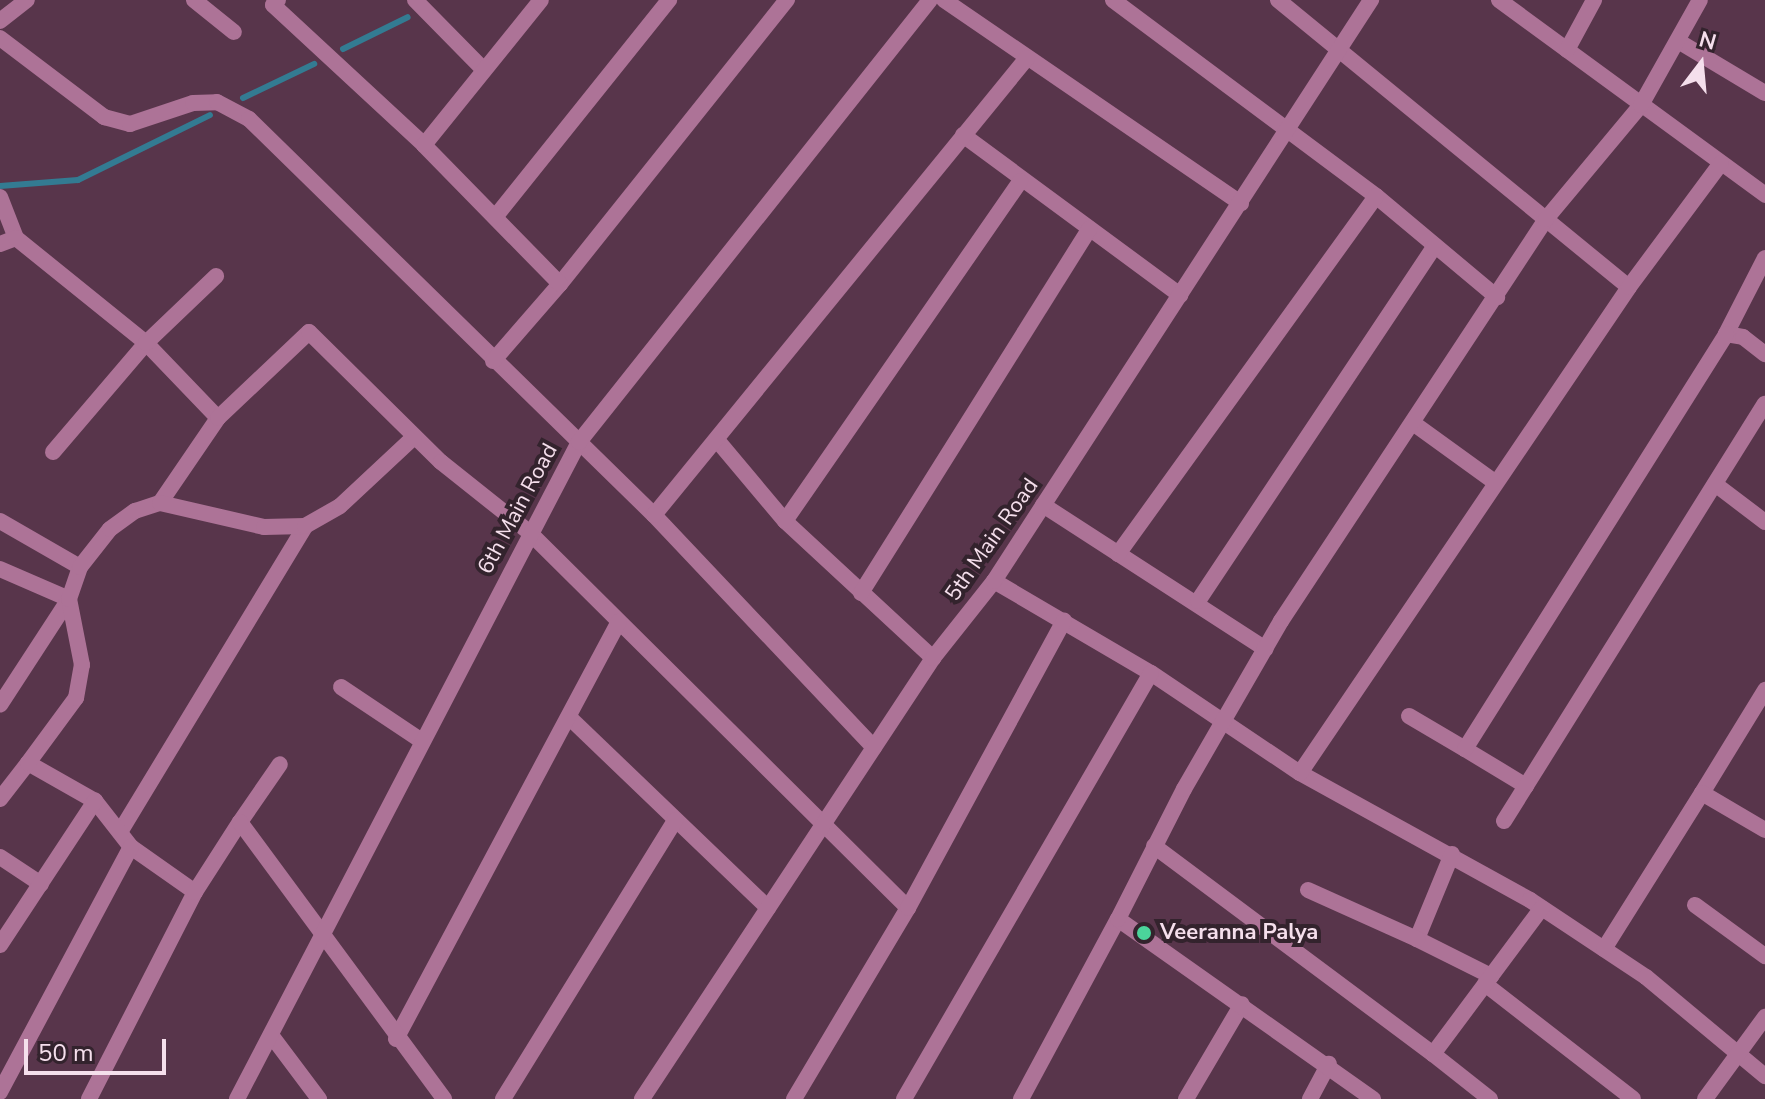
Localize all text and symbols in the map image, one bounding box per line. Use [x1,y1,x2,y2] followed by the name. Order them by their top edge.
[1661,24,1741,104] north arrow
[1696,24,1720,58] text: N
[473,439,563,579] street label: 6th Main Road
[940,473,1044,607] street label: 5th Main Road
[1160,920,1318,946] place label: Veeranna Palya
[1135,924,1153,942] marker: Veeranna Palya
[28,1023,170,1073] scale bar
[38,1037,94,1069] text: 50 m

